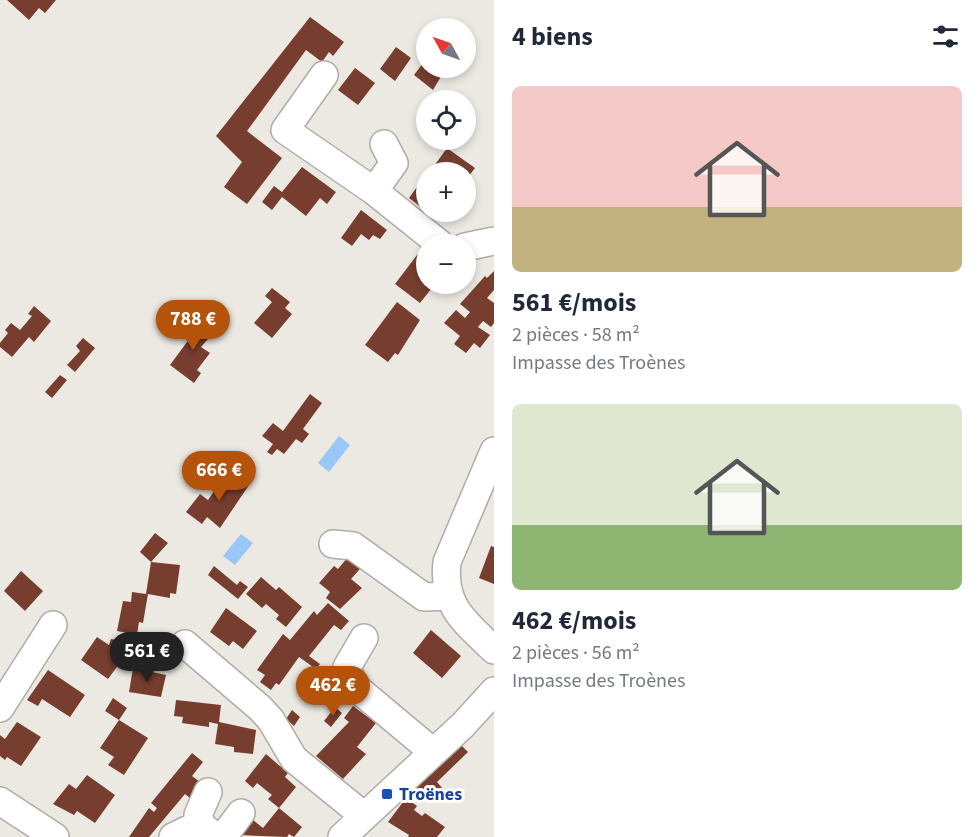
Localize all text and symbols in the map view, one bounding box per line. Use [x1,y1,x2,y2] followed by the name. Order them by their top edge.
[416,18,476,78] north arrow
[416,18,476,294] map controls
[512,18,593,55] text: 4 biens
[929,20,962,53] icon: filters
[416,90,476,150] button: locate
[683,125,791,233] icon: home
[416,162,476,222] button: +
[416,234,476,294] button: −
[512,284,636,321] text: 561 €/mois
[151,300,235,351] pin: 788 €
[170,305,216,333] text: 788 €
[512,321,640,349] text: 2 pièces · 58 m²
[512,349,685,377] text: Impasse des Troènes
[683,443,791,551] icon: home
[177,451,261,502] pin: 666 €
[196,456,242,484] text: 666 €
[512,602,636,639] text: 462 €/mois
[105,632,189,683] pin: 561 €
[124,637,170,665] text: 561 €
[512,639,640,667] text: 2 pièces · 56 m²
[291,666,375,717] pin: 462 €
[512,667,685,695] text: Impasse des Troènes
[310,671,356,699] text: 462 €
[399,782,462,807] place label: Troënes
[380,787,394,801] marker: Troënes

